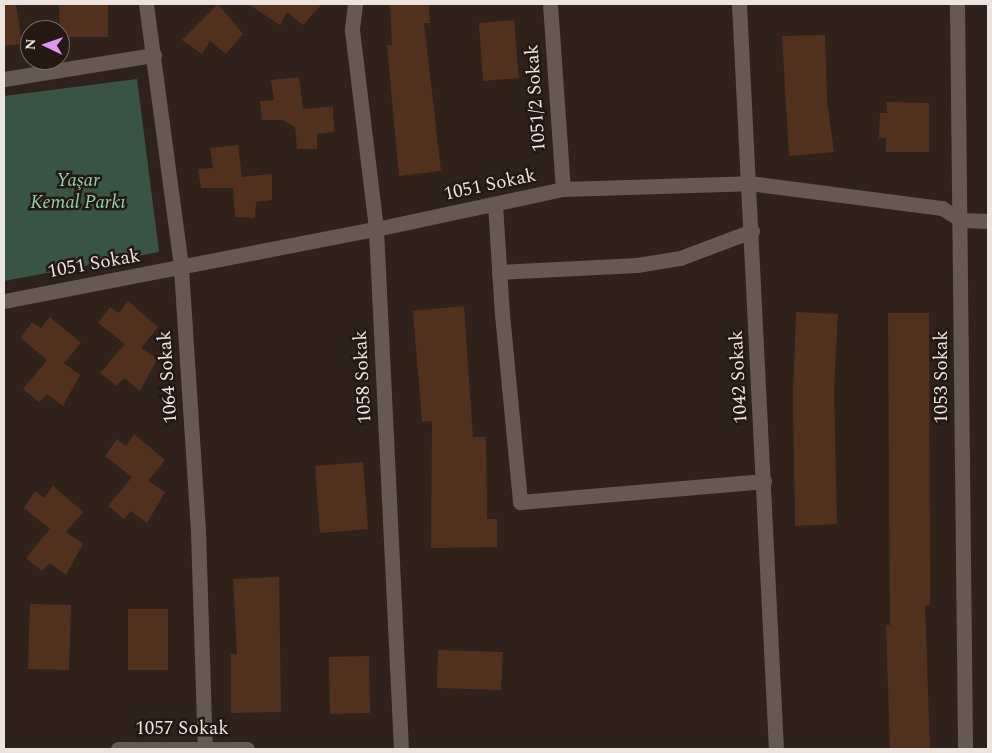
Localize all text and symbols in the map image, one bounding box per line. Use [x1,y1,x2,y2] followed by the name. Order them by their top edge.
[20,20,70,70] north arrow
[20,38,41,51] text: N
[521,43,551,153] street label: 1051/2 Sokak
[442,164,538,206] street label: 1051 Sokak
[30,170,126,214] park label: Yaşar Kemal Parkı
[46,245,142,283] street label: 1051 Sokak
[153,330,183,424] street label: 1064 Sokak
[349,330,377,424] street label: 1058 Sokak
[725,330,753,424] street label: 1042 Sokak
[931,330,953,424] street label: 1053 Sokak
[135,718,229,740] street label: 1057 Sokak

